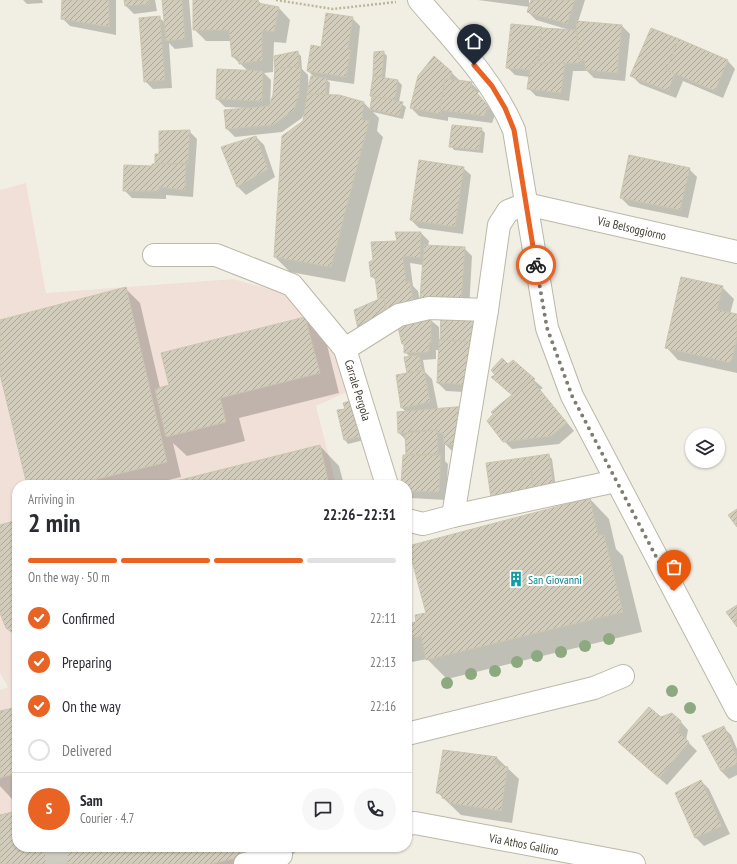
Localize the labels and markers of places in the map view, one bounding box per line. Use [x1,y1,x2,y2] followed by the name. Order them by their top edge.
[457,24,491,65] pin
[657,550,691,591] pin
[507,570,525,588] building icon: San Giovanni
[528,572,582,587] place label: San Giovanni

